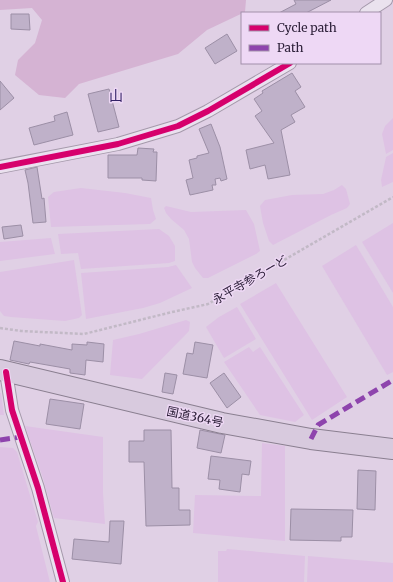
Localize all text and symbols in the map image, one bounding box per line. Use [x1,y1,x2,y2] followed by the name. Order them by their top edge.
[241,12,381,64] legend
[277,20,337,35] text: Cycle path
[277,40,303,55] text: Path
[109,87,123,105] district label: 山
[210,252,290,307] street label: 永平寺参ろーど
[165,403,225,430] street label: 国道364号

